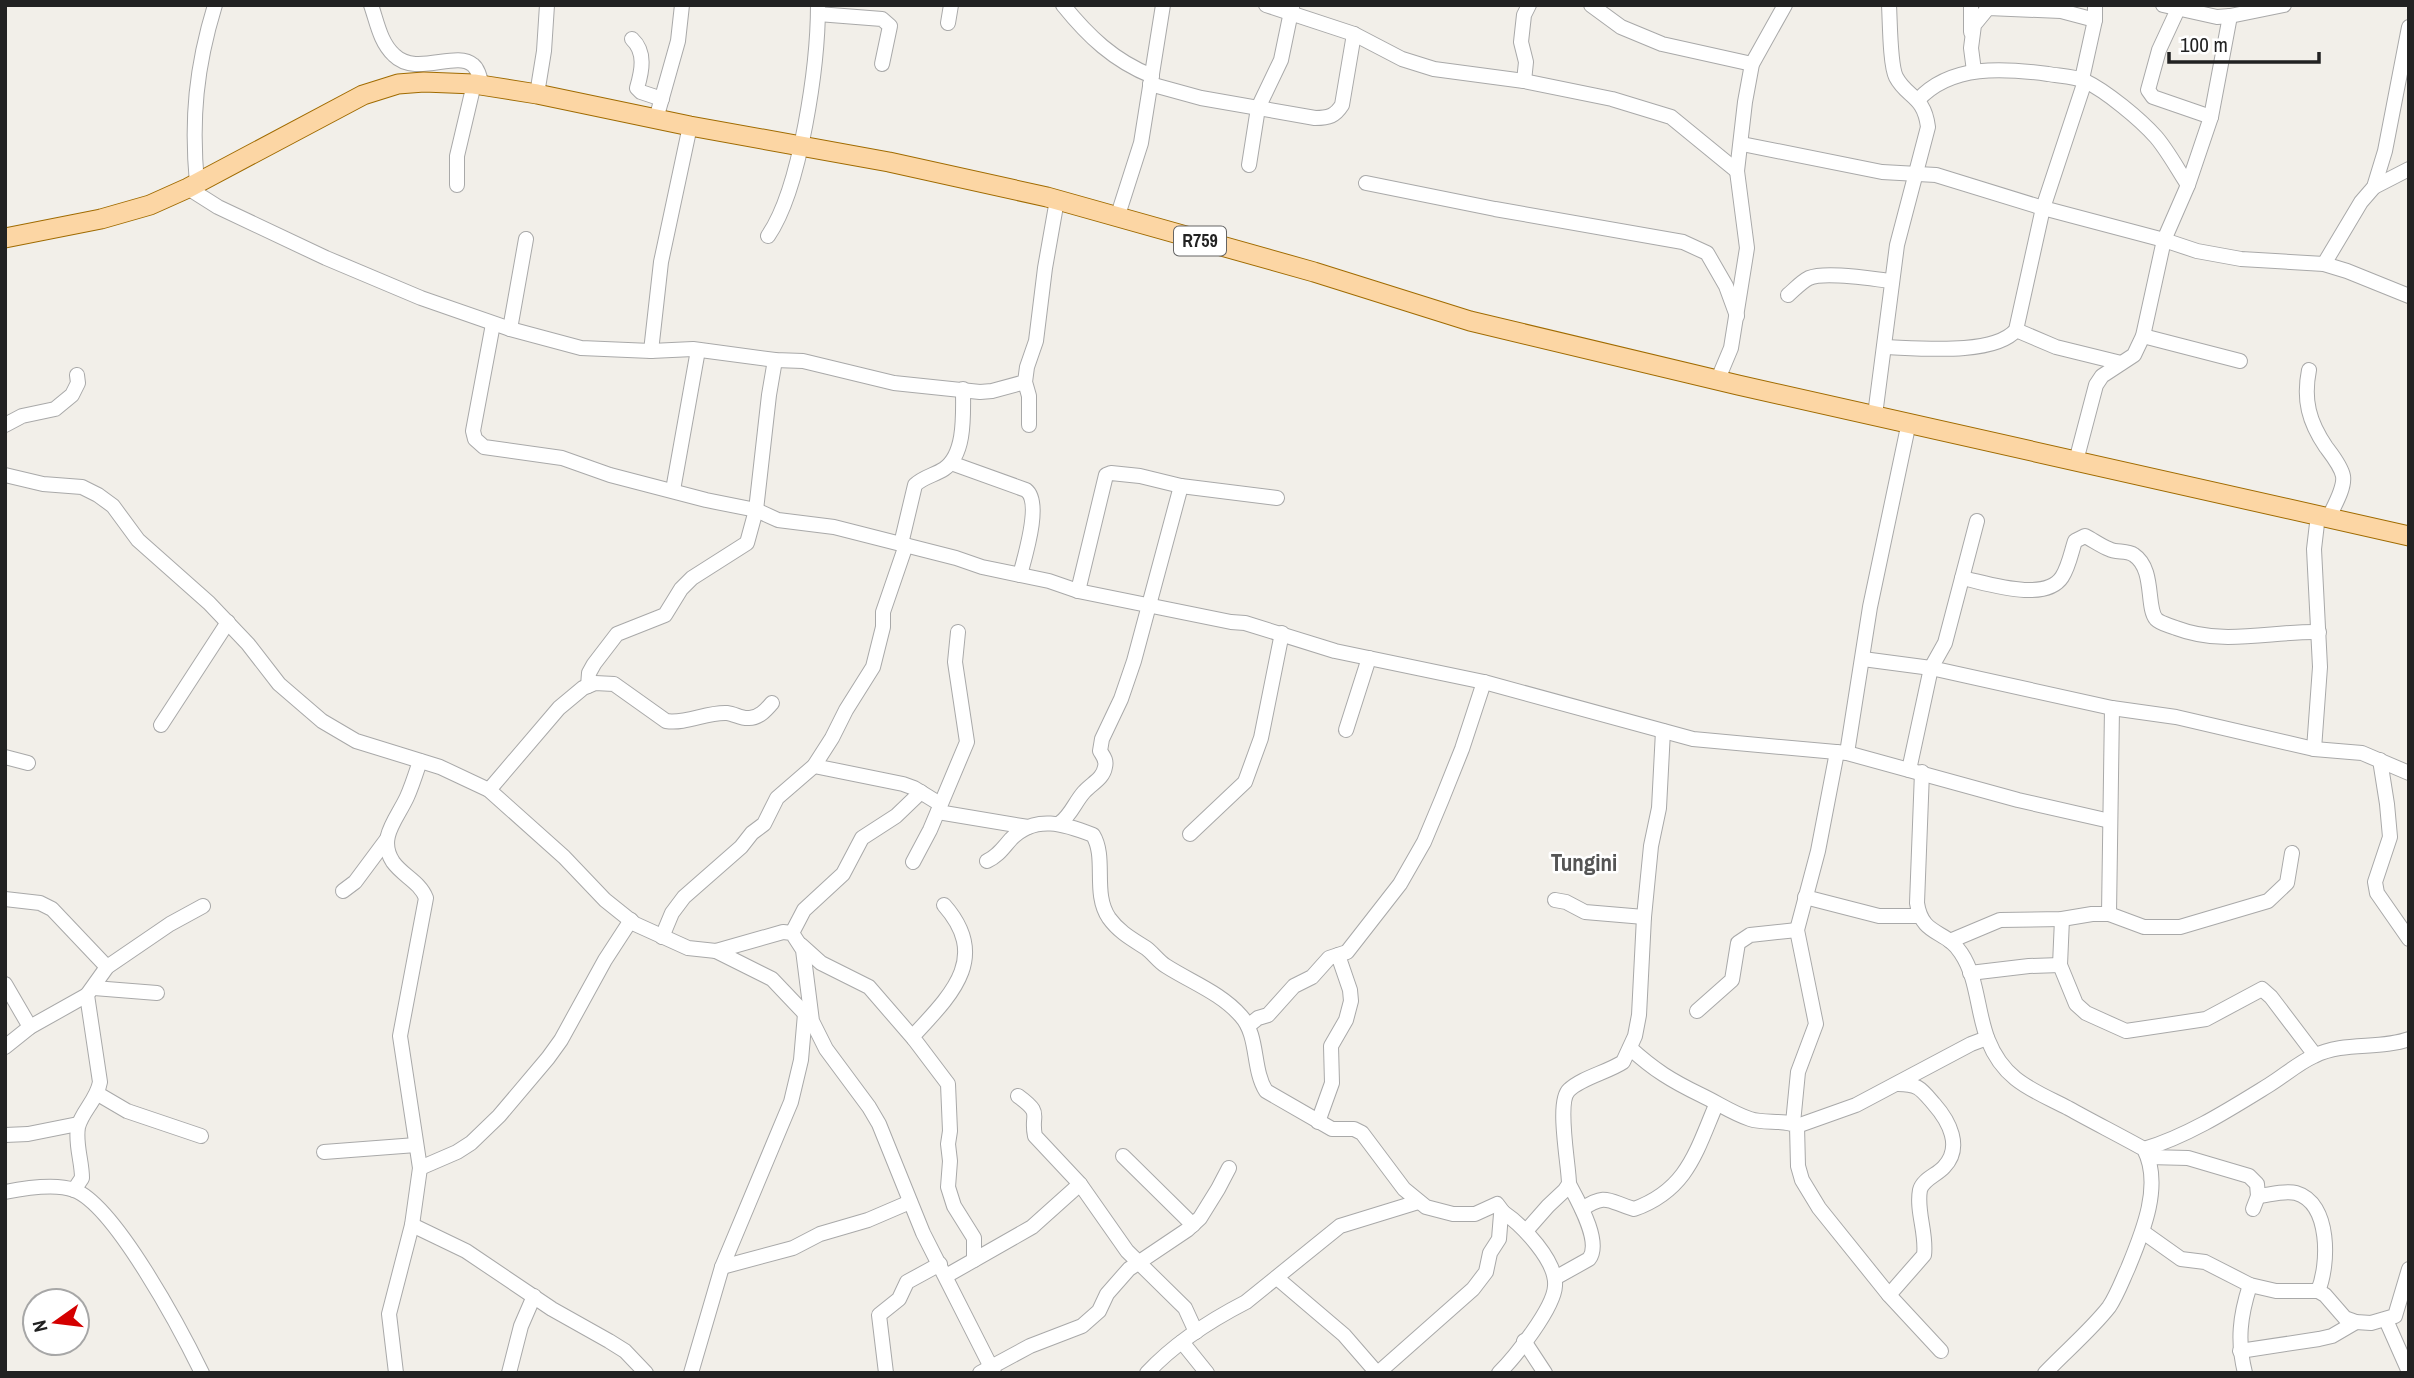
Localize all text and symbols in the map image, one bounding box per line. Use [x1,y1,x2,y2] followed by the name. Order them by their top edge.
[2169,21,2320,65] scale bar
[2180,30,2228,59] text: 100 m
[1174,227,1226,256] road number: R759
[1551,847,1617,878] district label: Tungini
[21,1287,91,1357] north arrow
[26,1318,53,1335] text: N

